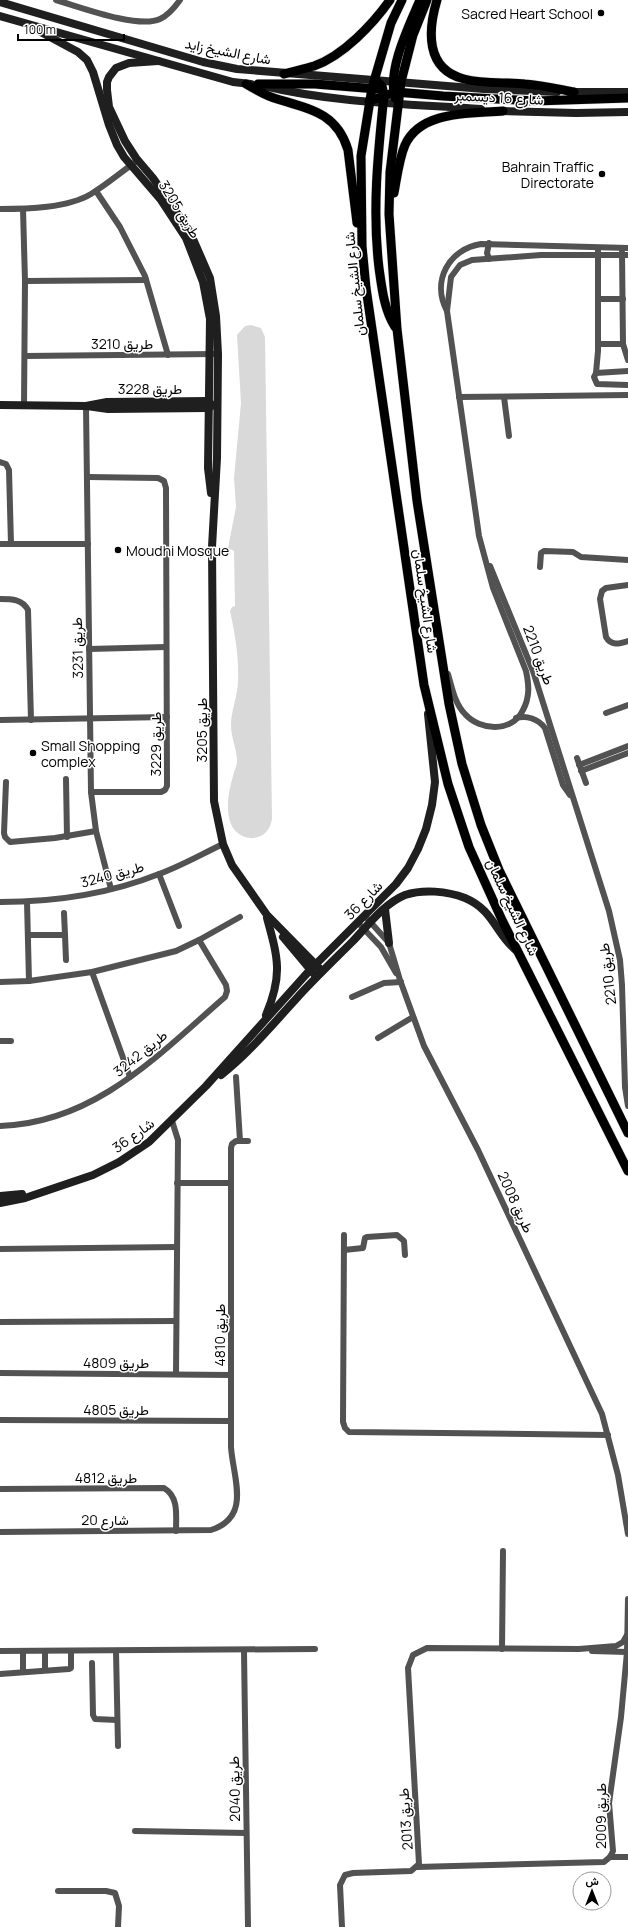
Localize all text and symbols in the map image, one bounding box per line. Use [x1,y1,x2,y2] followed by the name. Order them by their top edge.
[461,4,593,23] place label: Sacred Heart School
[596,8,606,18] marker: Sacred Heart School
[18,16,124,42] scale bar
[24,21,56,38] text: 100 m
[183,33,273,71] street label: شارع الشيخ زايد
[453,85,544,111] street label: شارع 16 ديسمبر
[502,157,594,192] place label: Bahrain Traffic Directorate
[597,169,607,179] marker: Bahrain Traffic Directorate
[155,176,205,242] street label: طريق 3205
[339,231,371,337] street label: شارع الشيخ سلمان
[91,334,153,353] street label: طريق 3210
[118,379,182,398] street label: طريق 3228
[126,541,229,560] place label: Moudhi Mosque
[113,545,123,555] marker: Moudhi Mosque
[407,548,443,655] street label: شارع الشيخ سلمان
[67,617,87,679] street label: طريق 3231
[519,622,559,688] street label: طريق 2210
[192,698,211,762] street label: طريق 3205
[146,712,165,776] street label: طريق 3229
[41,736,140,771] place label: Small Shopping complex
[28,748,38,758] marker: Small Shopping complex
[480,855,544,959] street label: شارع الشيخ سلمان
[78,856,146,892] street label: طريق 3240
[340,876,388,925] street label: شارع 36
[594,942,620,1006] street label: طريق 2210
[109,1025,171,1081] street label: طريق 3242
[108,1113,159,1158] street label: شارع 36
[494,1168,538,1236] street label: طريق 2008
[210,1304,229,1366] street label: طريق 4810
[83,1353,149,1372] street label: طريق 4809
[83,1400,149,1419] street label: طريق 4805
[75,1468,137,1487] street label: طريق 4812
[81,1510,129,1531] street label: شارع 20
[224,1756,244,1822] street label: طريق 2040
[591,1783,610,1849] street label: طريق 2009
[393,1787,417,1851] street label: طريق 2013
[572,1871,612,1911] north arrow
[585,1873,599,1888] text: ش

